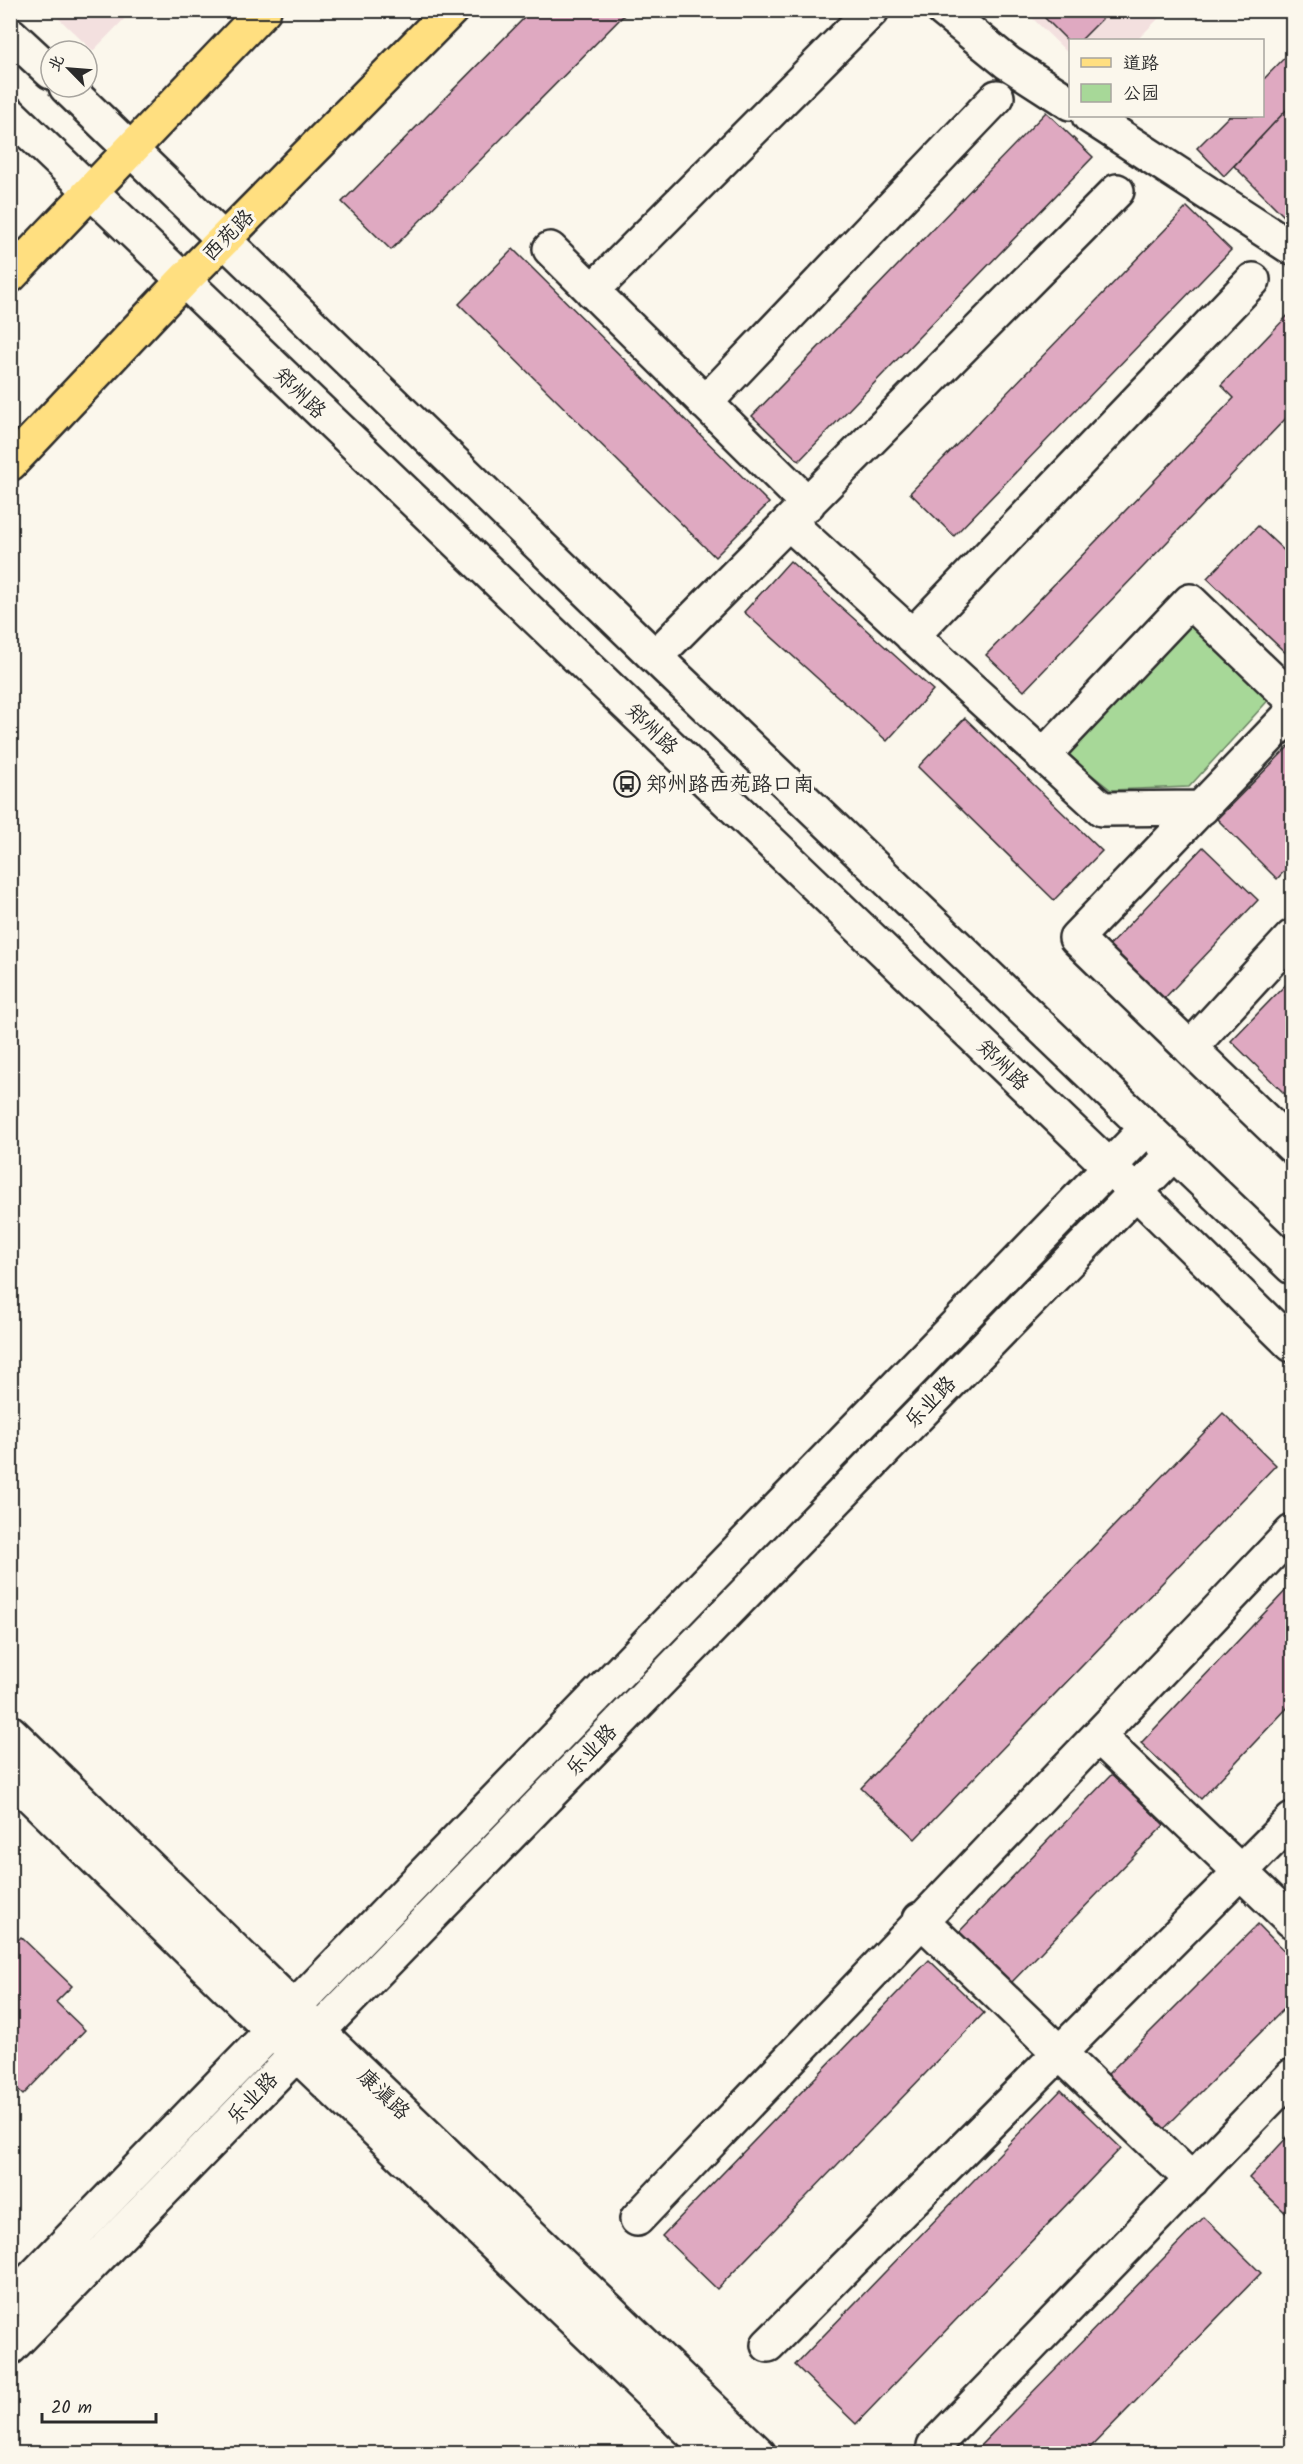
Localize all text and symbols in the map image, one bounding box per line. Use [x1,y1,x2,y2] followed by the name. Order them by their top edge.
[39,39,99,99] north arrow
[1069,39,1264,117] legend
[1123,50,1159,79] text: 道路
[42,51,71,76] text: 北
[1123,80,1159,109] text: 公园
[195,202,263,270] street label: 西苑路
[265,360,333,428] street label: 郑州路
[617,696,685,764] street label: 郑州路
[612,769,642,799] bus stop icon: 郑州路西苑路口南
[646,769,814,802] place label: 郑州路西苑路口南
[968,1032,1036,1100] street label: 郑州路
[897,1369,965,1437] street label: 乐业路
[558,1717,626,1785] street label: 乐业路
[349,2061,417,2129] street label: 康滇路
[219,2065,287,2133] street label: 乐业路
[42,2386,156,2424] scale bar
[51,2394,92,2423] text: 20 m

